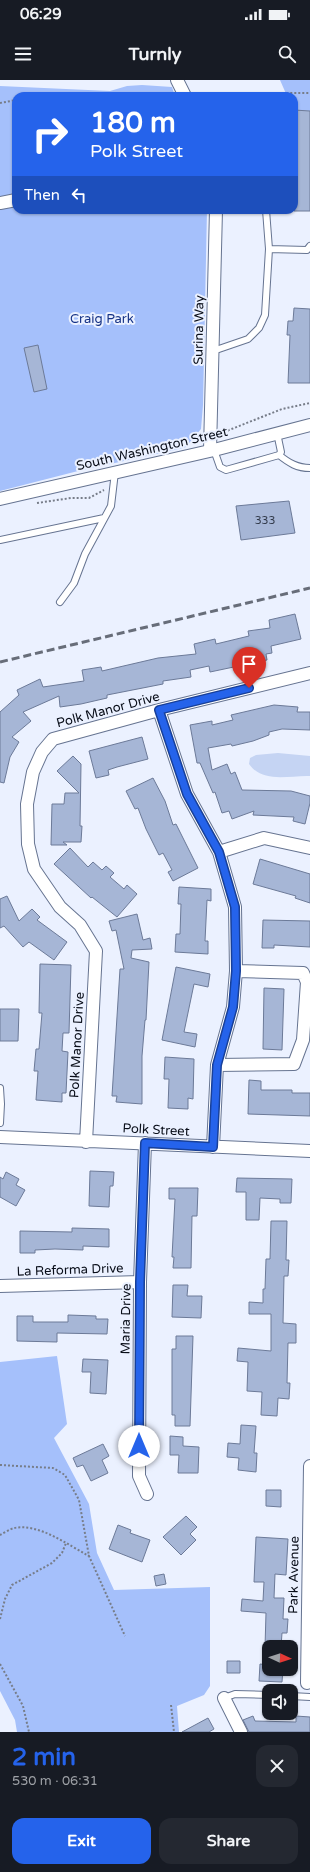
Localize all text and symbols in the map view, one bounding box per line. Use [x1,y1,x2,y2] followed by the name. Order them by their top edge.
[20,5,62,23] text: 06:29
[12,43,34,65] icon: menu
[129,43,181,65] text: Turnly
[276,43,298,65] icon: search
[90,106,176,140] text: 180 m
[24,108,76,160] icon: right
[90,140,183,162] text: Polk Street
[68,184,90,206] icon: left
[24,186,60,204] text: Then
[190,295,208,365] street label: Surina Way
[70,311,134,327] park label: Craig Park
[75,424,229,474] street label: South Washington Street
[255,514,275,527] house number: 333
[232,647,266,688] pin
[238,653,260,675] icon: arrive
[55,689,161,731] street label: Polk Manor Drive
[66,992,88,1098] street label: Polk Manor Drive
[122,1120,190,1140] street label: Polk Street
[16,1260,124,1280] street label: La Reforma Drive
[117,1283,135,1355] street label: Maria Drive
[118,1425,160,1467] position arrow
[285,1536,303,1614] street label: Park Avenue
[262,1640,298,1676] north arrow
[262,1640,298,1720] map controls
[262,1684,298,1720] button: sound
[12,1743,76,1772] text: 2 min
[256,1745,298,1787] button: close
[12,1773,98,1789] text: 530 m · 06:31
[12,1818,151,1864] button: Exit
[159,1818,298,1864] button: Share

